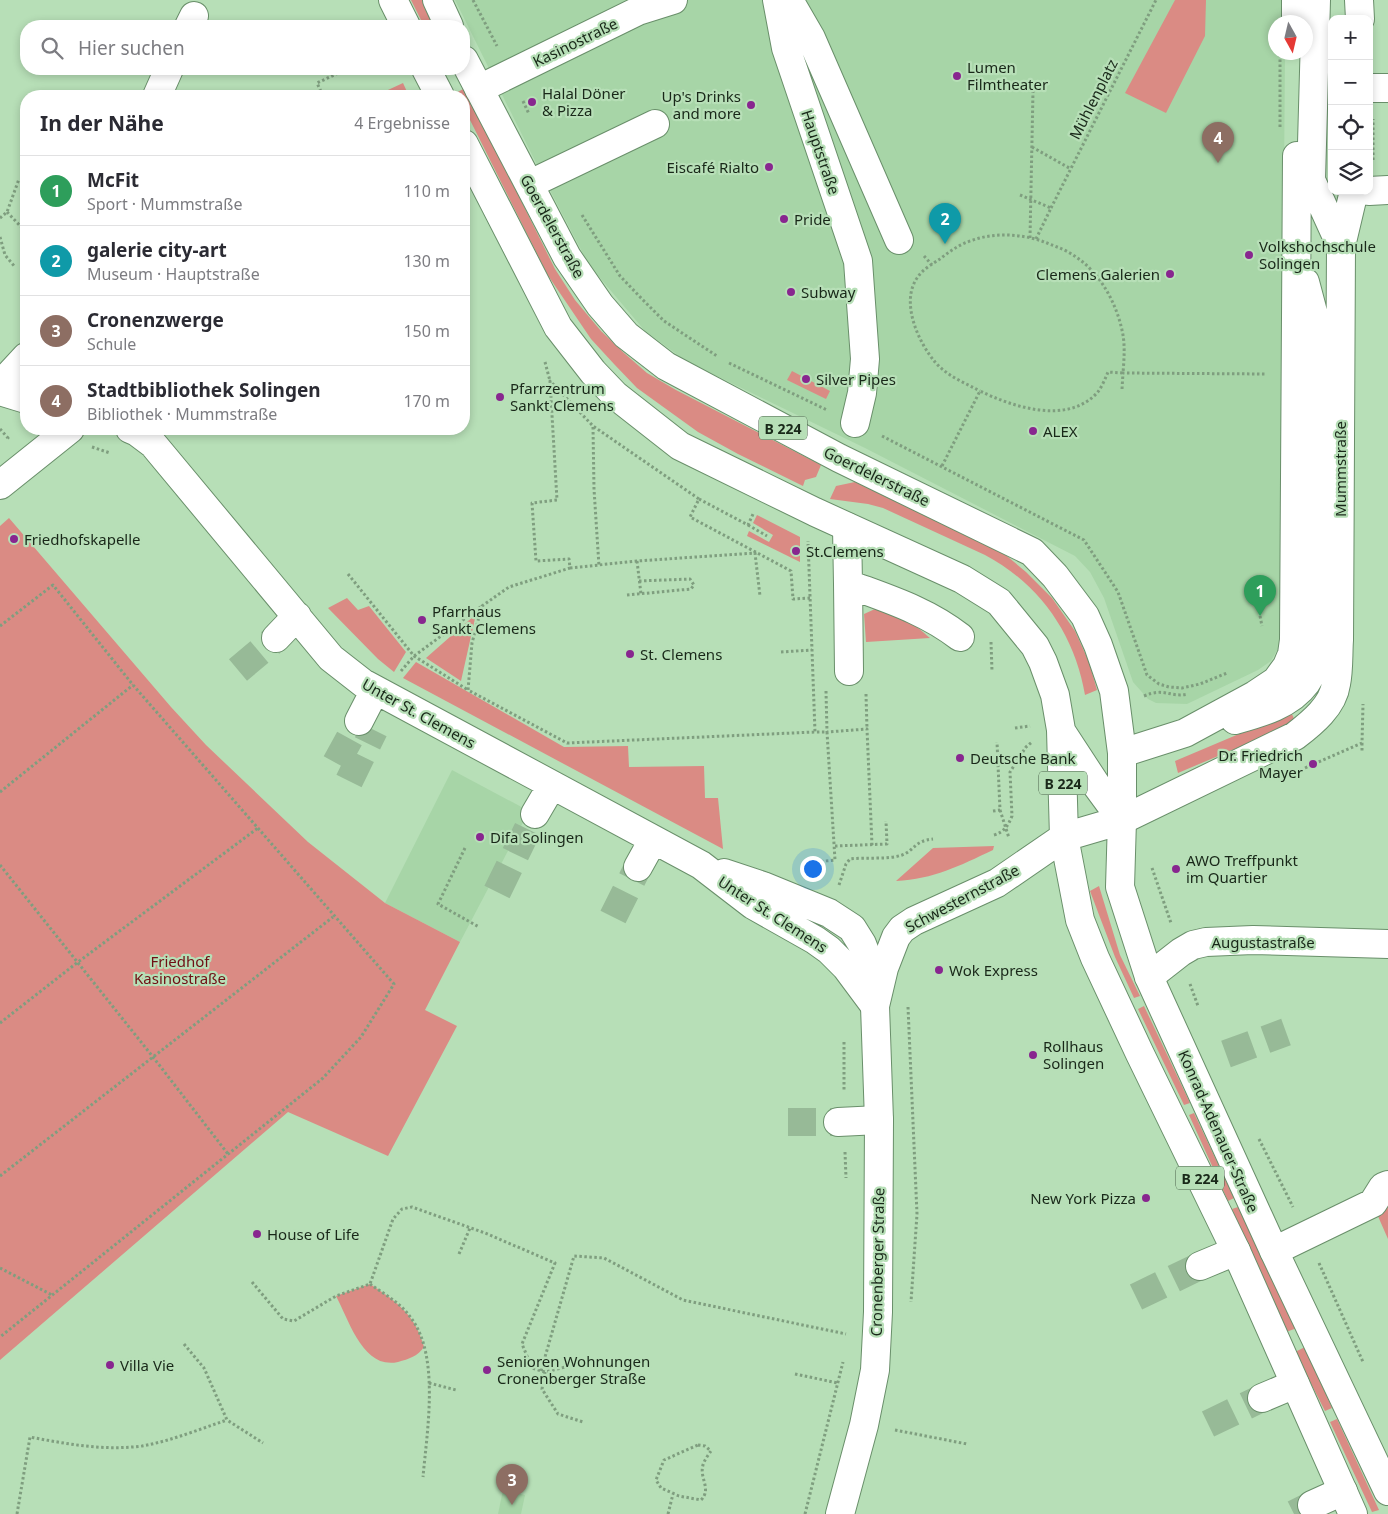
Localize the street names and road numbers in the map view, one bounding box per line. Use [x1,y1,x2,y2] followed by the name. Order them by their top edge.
[529,13,621,71] street label: Kasinostraße
[1064,55,1122,143] street label: Mühlenplatz
[797,107,845,197] street label: Hauptstraße
[516,171,590,281] street label: Goerdelerstraße
[759,416,807,439] road number: B 224
[1330,421,1350,517] street label: Mummstraße
[821,442,933,510] street label: Goerdelerstraße
[359,674,479,752] street label: Unter St. Clemens
[1039,771,1087,794] road number: B 224
[902,860,1022,936] street label: Schwesternstraße
[714,871,832,957] street label: Unter St. Clemens
[1211,932,1315,952] street label: Augustastraße
[1174,1047,1264,1215] street label: Konrad-Adenauer-Straße
[1176,1166,1224,1190] road number: B 224
[866,1187,888,1337] street label: Cronenberger Straße

